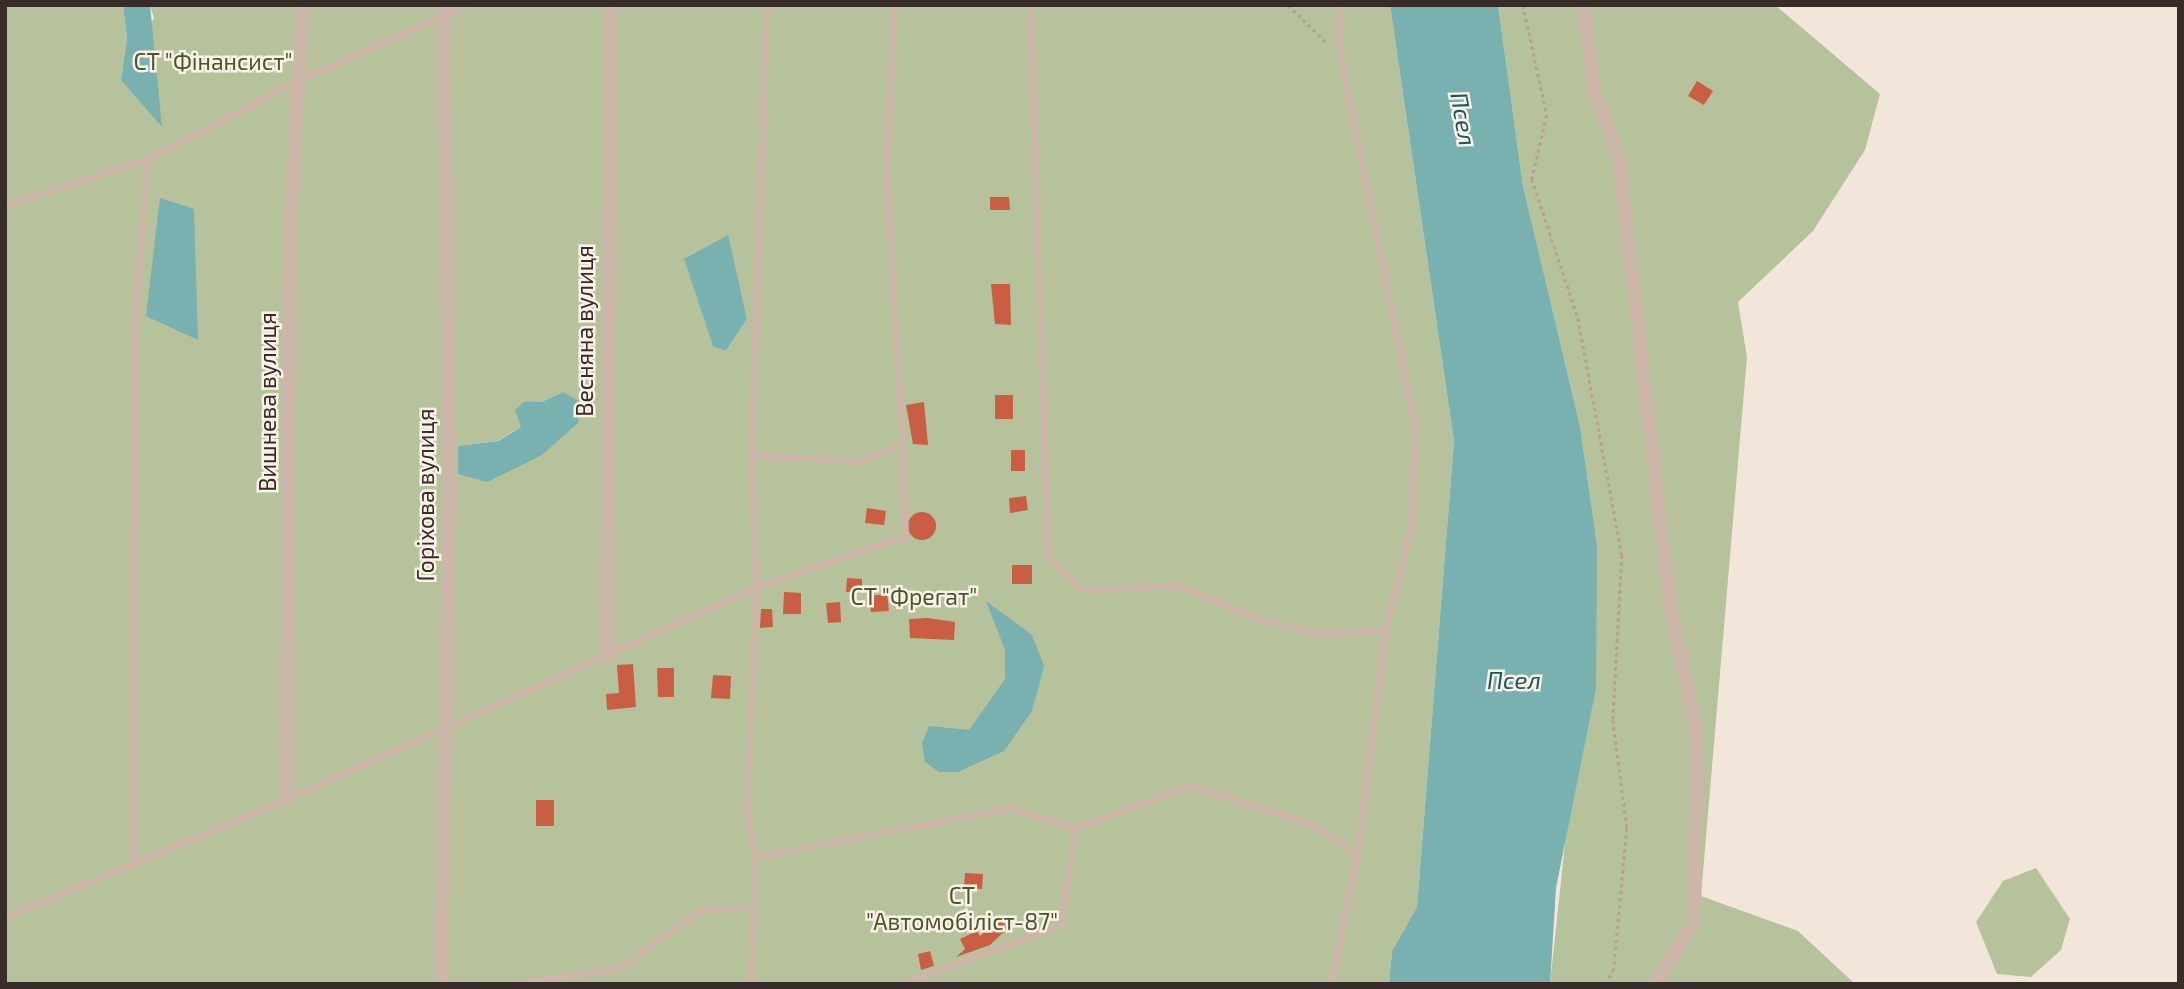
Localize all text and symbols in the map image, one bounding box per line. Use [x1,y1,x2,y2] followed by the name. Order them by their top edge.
[133,47,293,75] park label: СТ "Фiнансист"
[1445,90,1483,148] water label: Псел
[570,245,598,417] street label: Весняна вулиця
[253,312,281,492] street label: Вишнева вулиця
[411,409,439,581] street label: Горіхова вулиця
[850,582,978,610] park label: СТ "Фрегат"
[1487,666,1541,694] water label: Псел
[866,881,1058,935] park label: СТ "Автомобiлiст-87"

